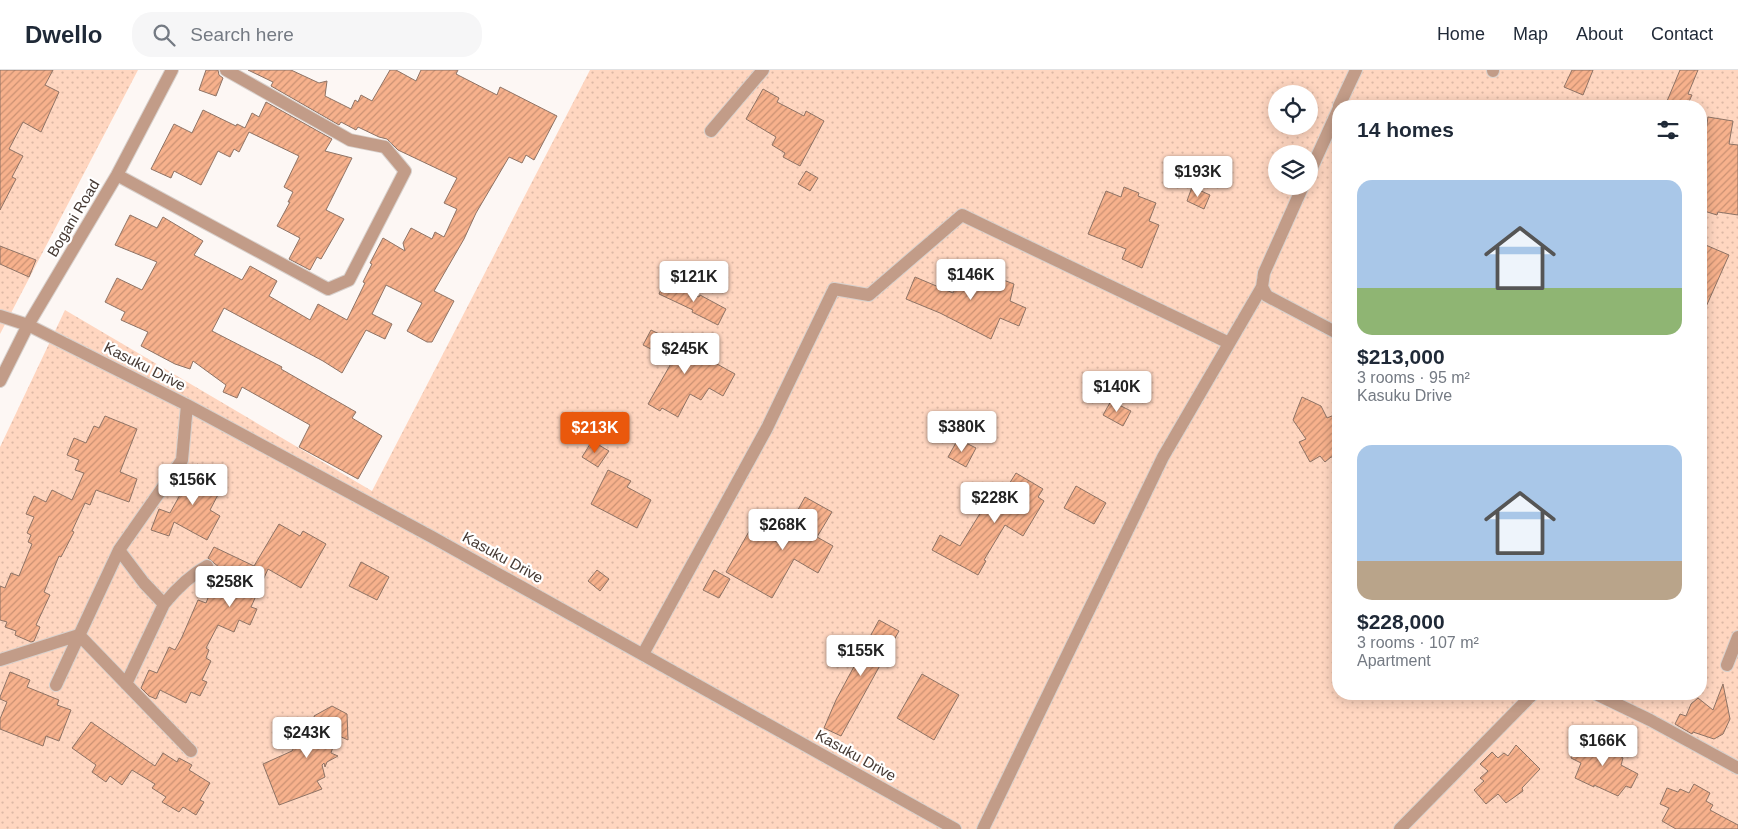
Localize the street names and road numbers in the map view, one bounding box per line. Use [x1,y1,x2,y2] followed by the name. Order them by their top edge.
[43,176,103,260] street label: Bogani Road
[101,338,189,394] street label: Kasuku Drive
[460,528,546,586] street label: Kasuku Drive
[813,726,899,784] street label: Kasuku Drive

